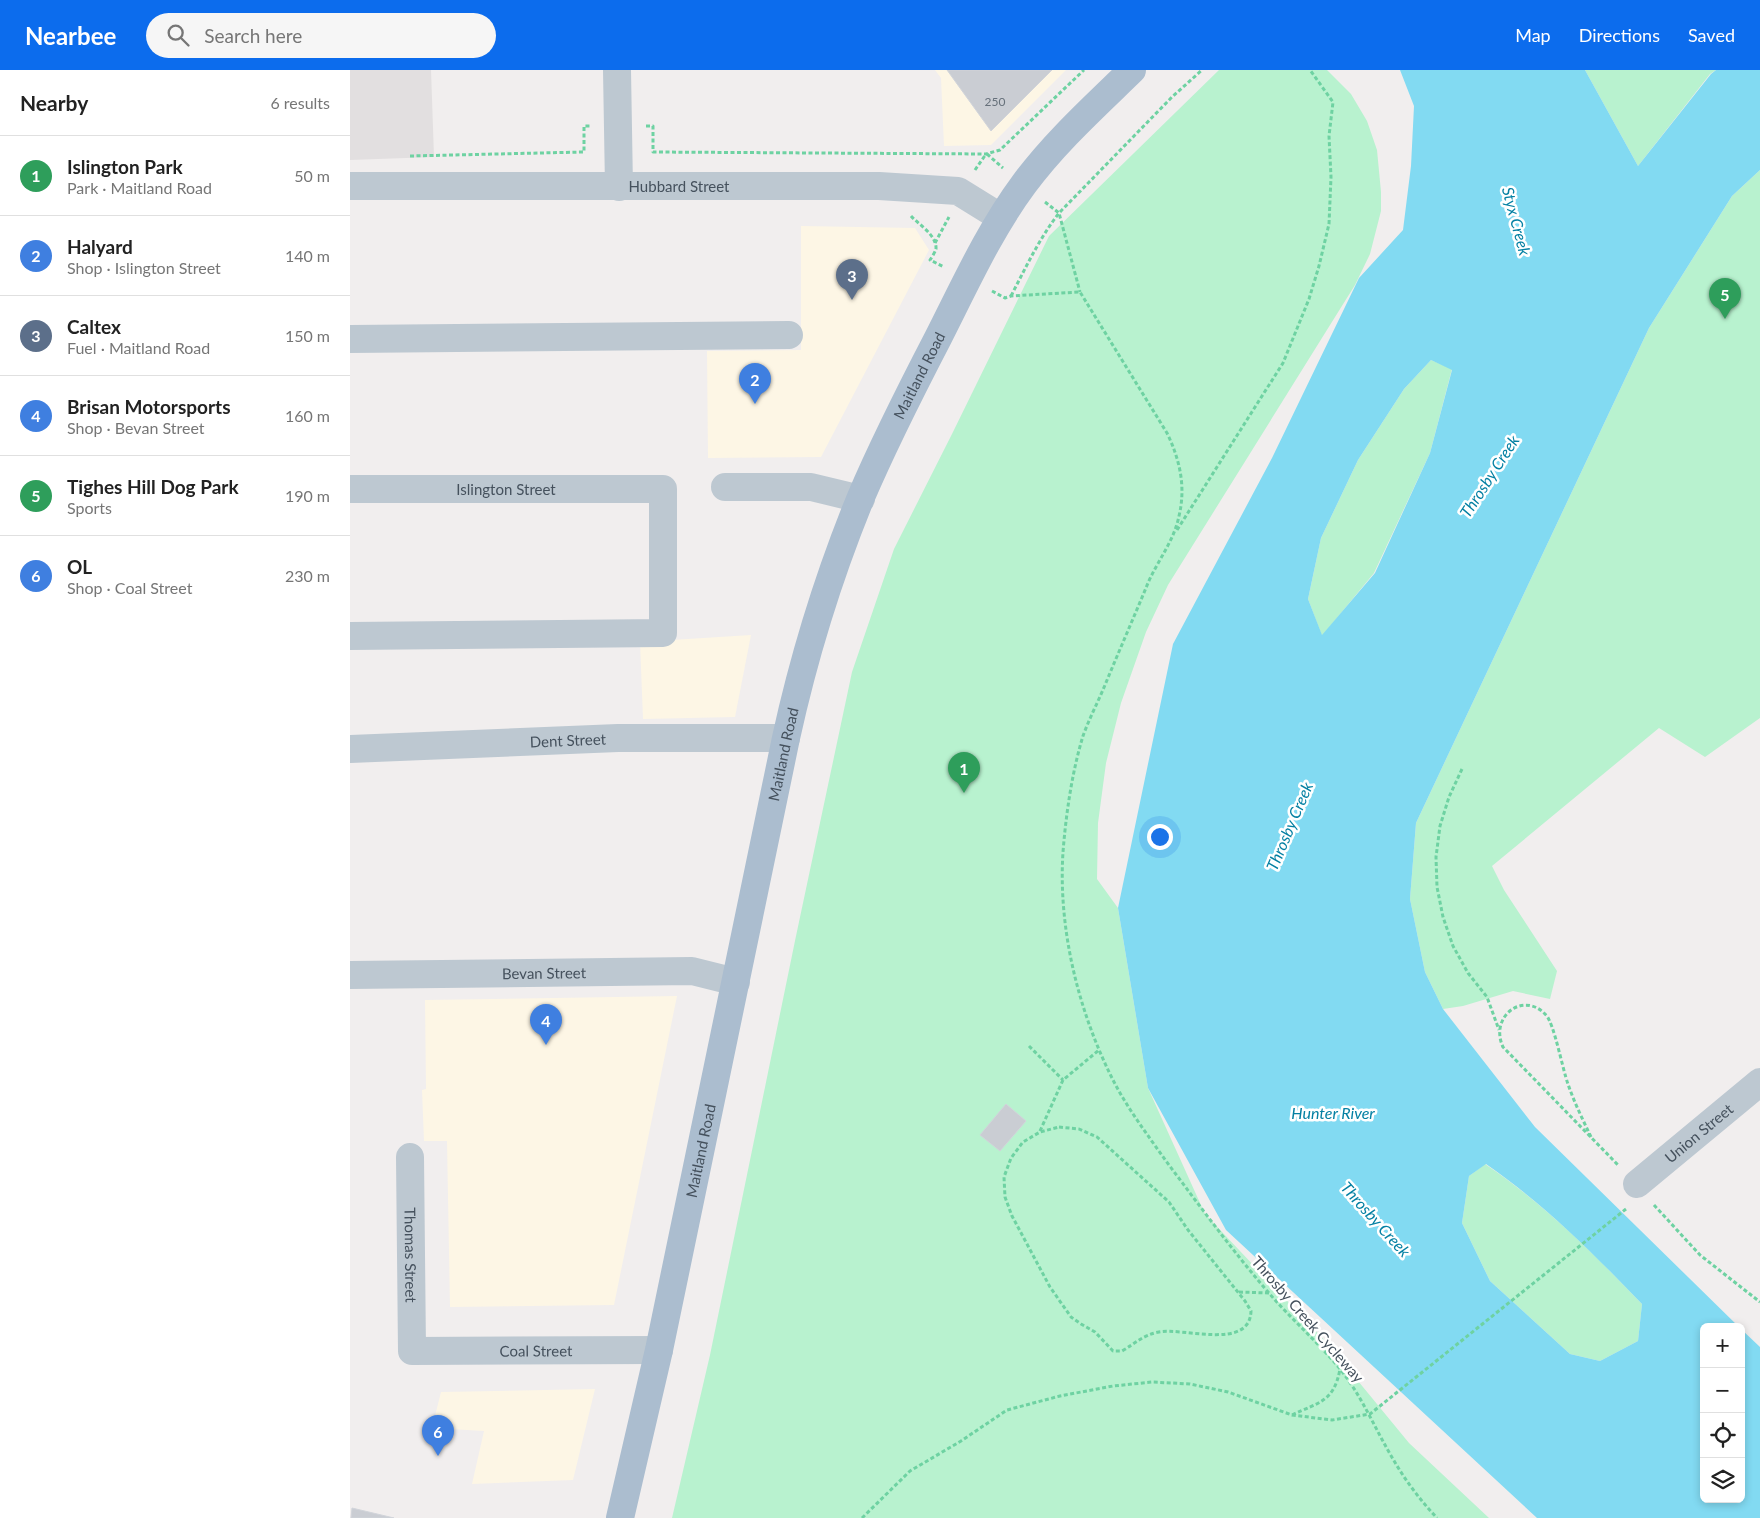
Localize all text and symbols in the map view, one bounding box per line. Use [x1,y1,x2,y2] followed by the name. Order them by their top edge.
[146,13,496,58] search box
[25,21,116,50] text: Nearbee
[164,21,192,49] icon: search
[204,24,302,47] text: Search here
[1515,24,1551,46] text: Map
[1579,24,1660,46] text: Directions
[1688,24,1735,46] text: Saved
[20,90,88,115] text: Nearby
[270,93,330,112] text: 6 results
[985,94,1005,109] house number: 250
[67,155,183,178] text: Islington Park
[31,166,41,185] text: 1
[294,166,330,185] text: 50 m
[629,177,730,195] street label: Hubbard Street
[67,178,212,197] text: Park · Maitland Road
[1499,185,1535,258] water label: Styx Creek
[67,235,133,258] text: Halyard
[31,246,41,265] text: 2
[285,246,330,265] text: 140 m
[67,258,221,277] text: Shop · Islington Street
[836,259,868,300] pin: 3
[1709,278,1741,319] pin: 5
[67,315,121,338] text: Caltex
[31,326,41,345] text: 3
[285,326,330,345] text: 150 m
[889,329,949,422] street label: Maitland Road
[67,338,210,357] text: Fuel · Maitland Road
[739,363,771,404] pin: 2
[67,395,231,418] text: Brisan Motorsports
[31,406,41,425] text: 4
[285,406,330,425] text: 160 m
[67,418,205,437] text: Shop · Bevan Street
[1455,431,1523,521] water label: Throsby Creek
[67,475,239,498] text: Tighes Hill Dog Park
[456,480,556,498] street label: Islington Street
[31,486,41,505] text: 5
[285,486,330,505] text: 190 m
[67,498,112,517] text: Sports
[67,555,92,578] text: OL
[31,566,41,585] text: 6
[285,566,330,585] text: 230 m
[67,578,192,597] text: Shop · Coal Street
[764,706,802,803] street label: Maitland Road
[529,729,607,751] street label: Dent Street
[948,752,980,793] pin: 1
[1262,779,1316,873] water label: Throsby Creek
[1147,824,1173,850] your location
[502,963,587,982] street label: Bevan Street
[530,1004,562,1045] pin: 4
[1661,1099,1737,1166] street label: Union Street
[682,1102,719,1199] street label: Maitland Road
[1291,1103,1375,1122] water label: Hunter River
[1337,1178,1415,1261] water label: Throsby Creek
[402,1207,421,1303] street label: Thomas Street
[1248,1252,1368,1386] street label: Throsby Creek Cycleway
[1700,1323,1745,1503] map controls
[1700,1323,1745,1368] button: +
[500,1341,573,1360] street label: Coal Street
[1700,1368,1745,1413] button: −
[1700,1413,1745,1458] button: locate
[422,1415,454,1456] pin: 6
[1700,1458,1745,1503] button: layers

